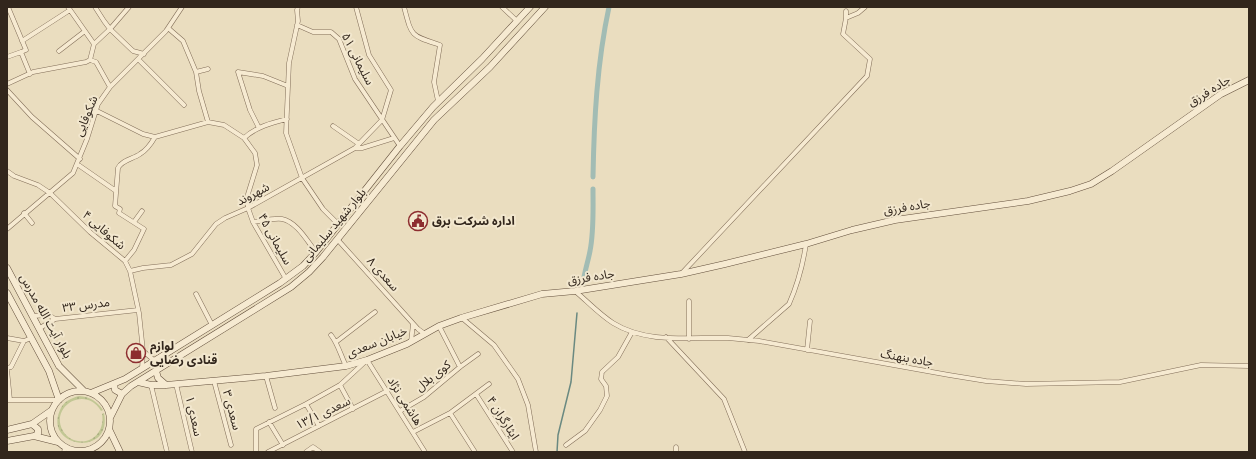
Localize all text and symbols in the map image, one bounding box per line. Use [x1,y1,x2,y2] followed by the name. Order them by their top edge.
[339,30,378,87] street label: سلیمانی ۵۱
[1185,72,1233,110] street label: جاده فرزق
[71,93,100,138] street label: شکوفایی
[234,179,272,208] street label: شهروند
[298,185,369,265] street label: بلوار شهید سلیمانی
[882,195,932,218] street label: جاده فرزق
[80,207,129,252] street label: شکوفایی ۴
[255,210,296,267] street label: سلیمانی ۴۵
[407,210,429,232] public building icon: اداره شرکت برق
[432,213,515,228] place label: اداره شرکت برق
[364,253,403,294] street label: سعدی ۸
[566,265,616,288] street label: جاده فرزق
[17,271,76,361] street label: بلوار آیت الله مدرس
[61,294,111,315] street label: مدرس ۳۳
[344,323,409,361] street label: خیابان سعدی
[150,338,217,367] place label: لوازم قنادی رضایی
[125,342,147,364] shop icon: لوازم قنادی رضایی
[880,345,935,370] street label: جاده بنهنگ
[412,356,454,394] street label: کوی بلال
[385,374,426,428] street label: هاشمی نژاد
[220,388,245,432] street label: سعدی ۳
[293,393,353,432] street label: سعدی ۱۳/۱
[484,393,523,442] street label: ایثارگران ۴
[183,394,206,437] street label: سعدی ۱

